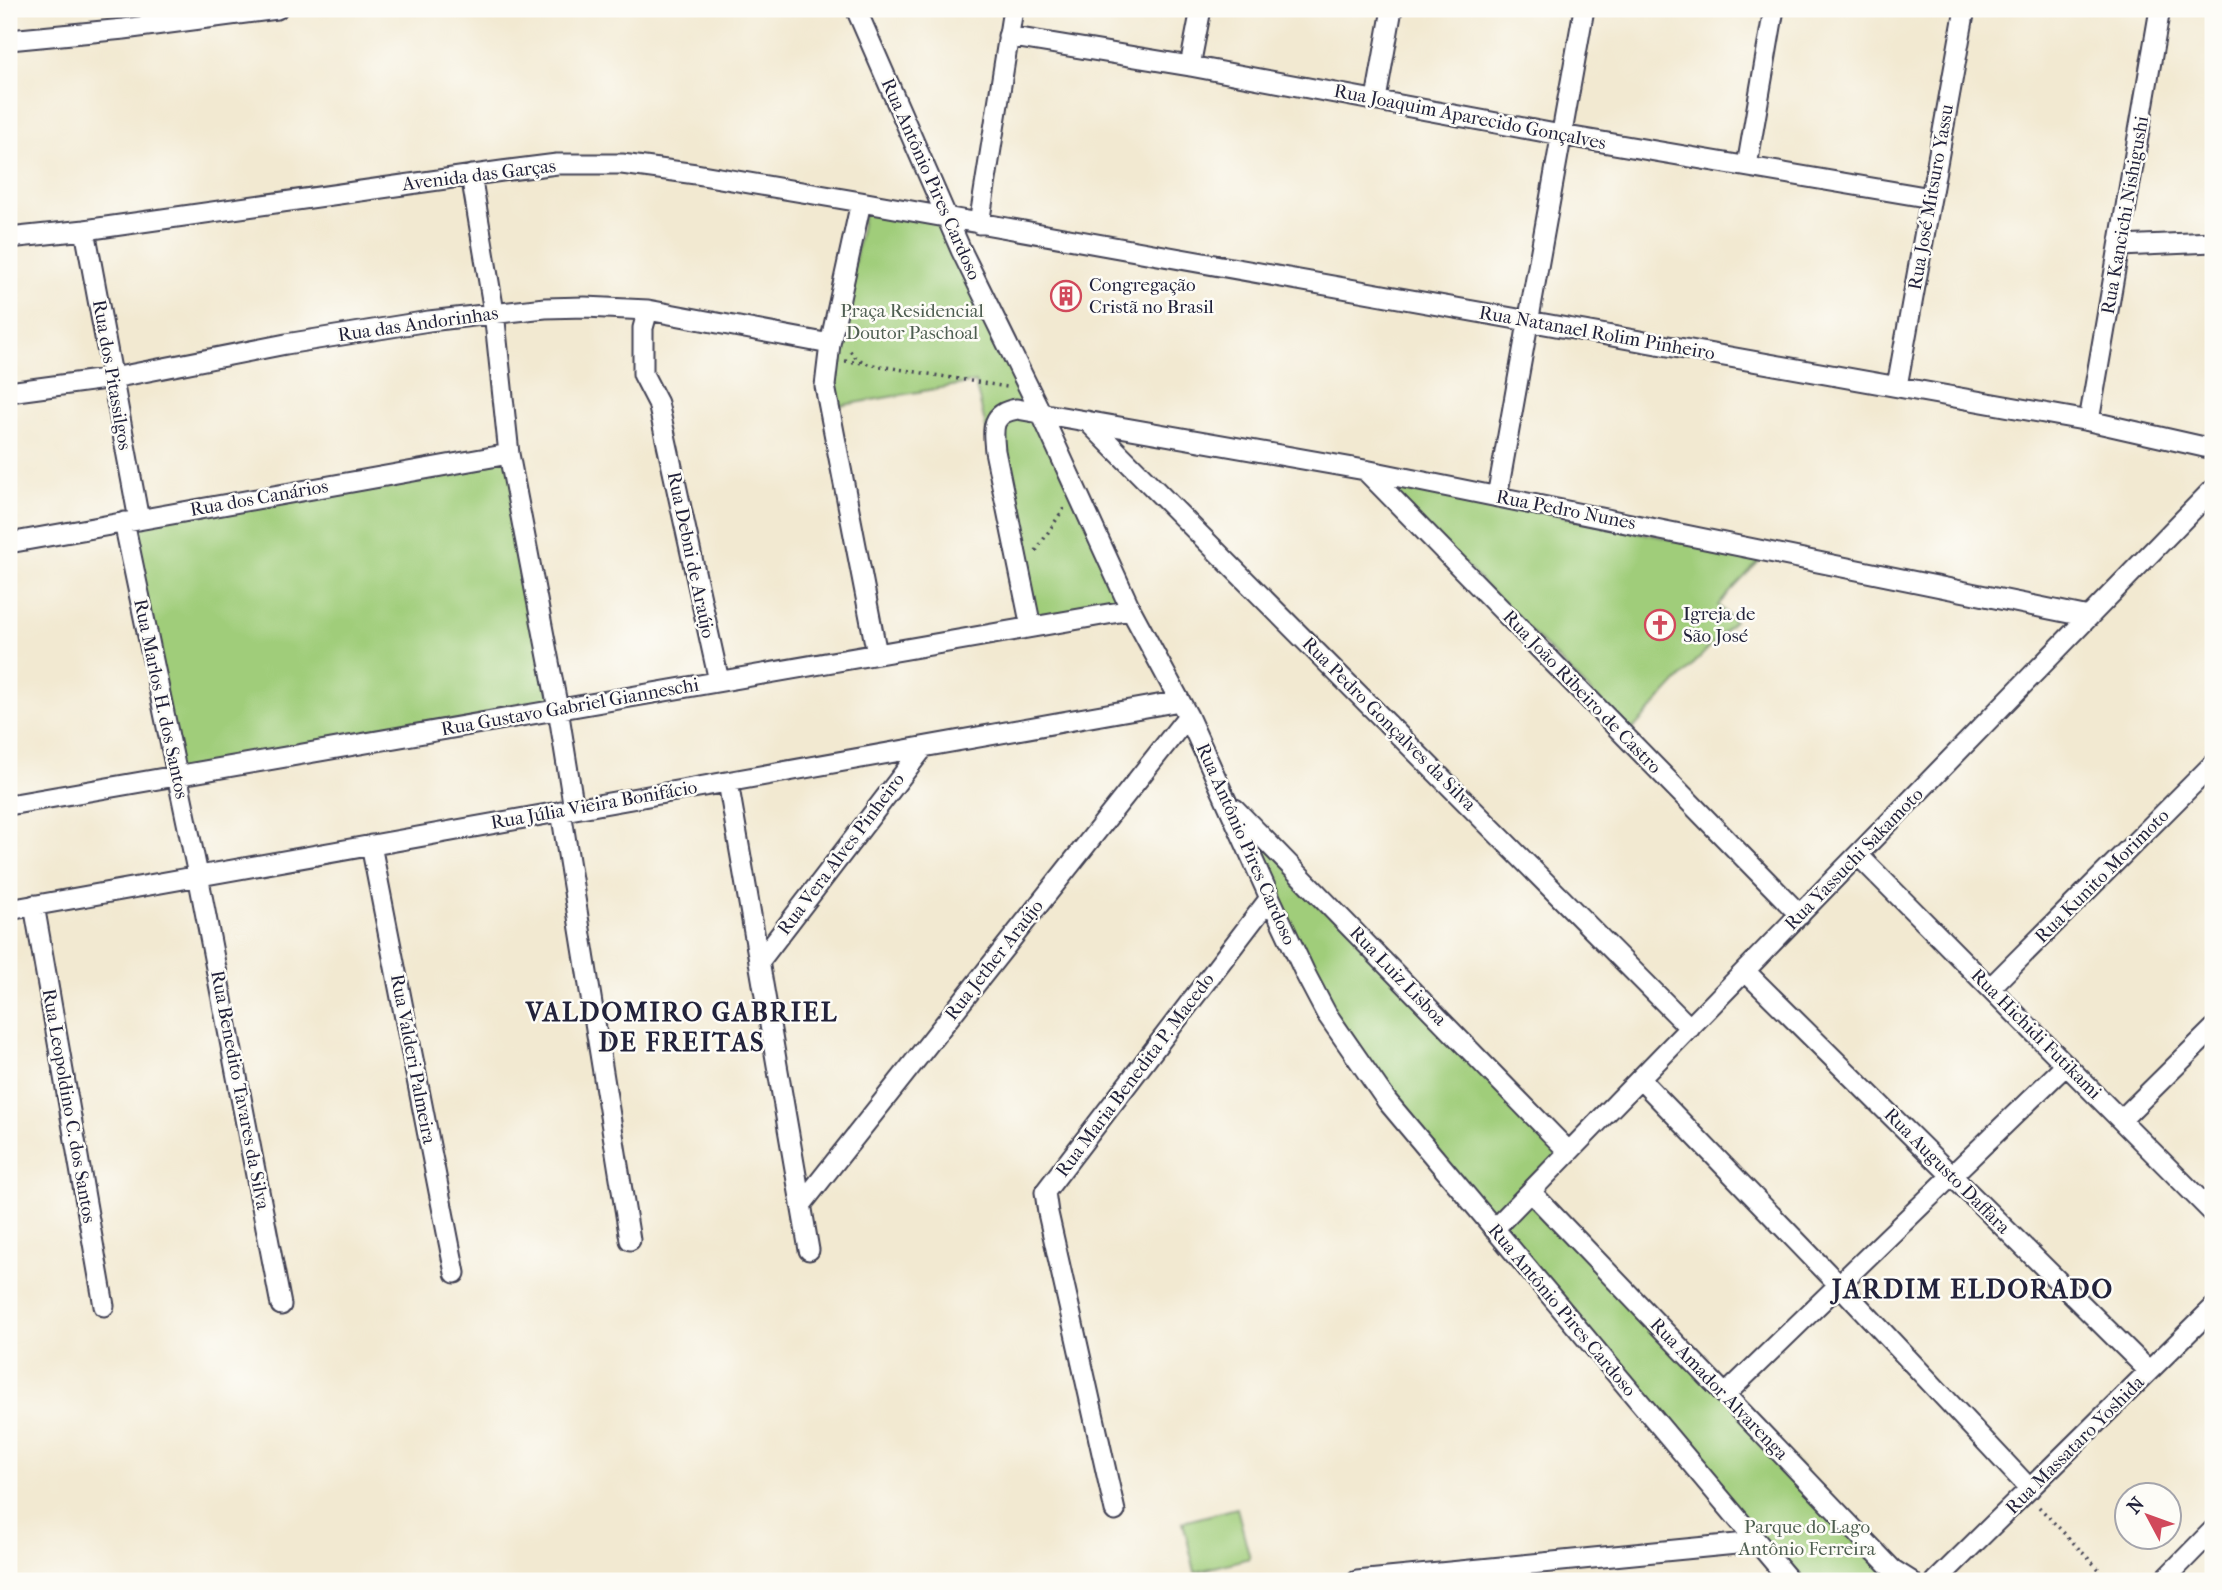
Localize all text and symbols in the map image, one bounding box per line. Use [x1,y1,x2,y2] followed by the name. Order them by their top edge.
[877,75,986,284] street label: Rua Antônio Pires Cardoso
[1332,80,1608,154] street label: Rua Joaquim Aparecido Gonçalves
[1904,102,1958,292] street label: Rua José Mitsuro Yassu
[2097,114,2153,316] street label: Rua Kancichi Nishigushi
[400,155,557,195] street label: Avenida das Garças
[1089,274,1214,318] place label: Congregação Cristã no Brasil
[1049,279,1083,313] building icon: Congregação Cristã no Brasil
[88,298,136,452] street label: Rua dos Pitassilgos
[840,300,984,344] park label: Praça Residencial Doutor Paschoal
[1477,301,1717,365] street label: Rua Natanael Rolim Pinheiro
[336,302,500,346] street label: Rua das Andorinhas
[663,470,719,641] street label: Rua Debni de Araújo
[188,475,330,521] street label: Rua dos Canários
[1494,486,1638,534] street label: Rua Pedro Nunes
[129,597,193,801] street label: Rua Marlos H. dos Santos
[1683,603,1755,647] place label: Igreja de São José
[1498,606,1666,779] street label: Rua João Ribeiro de Castro
[1643,608,1677,642] church icon: Igreja de São José
[1297,632,1481,816] street label: Rua Pedro Gonçalves da Silva
[439,673,701,741] street label: Rua Gustavo Gabriel Gianneschi
[1192,740,1301,949] street label: Rua Antônio Pires Cardoso
[773,768,909,939] street label: Rua Vera Alves Pinheiro
[489,776,699,834] street label: Rua Júlia Vieira Bonifácio
[1780,783,1928,935] street label: Rua Yassuchi Sakamoto
[2030,804,2174,948] street label: Rua Kunito Morimoto
[940,895,1048,1024] street label: Rua Jether Araújo
[1345,922,1451,1030] street label: Rua Luiz Lisboa
[1966,964,2106,1104] street label: Rua Hichidi Futikami
[206,968,274,1212] street label: Rua Benedito Tavares da Silva
[1051,969,1219,1181] street label: Rua Maria Benedita P. Macedo
[386,972,440,1146] street label: Rua Valderi Palmeira
[38,987,100,1225] street label: Rua Leopoldino C. dos Santos
[525,997,838,1058] district label: VALDOMIRO GABRIEL DE FREITAS
[1880,1104,2015,1239] street label: Rua Augusto Daffara
[1483,1219,1641,1401] street label: Rua Antônio Pires Cardoso
[1829,1274,2114,1305] district label: JARDIM ELDORADO
[1646,1313,1793,1465] street label: Rua Amador Alvarenga
[2001,1371,2149,1519] street label: Rua Massataro Yoshida
[2114,1482,2184,1552] north arrow
[2123,1492,2149,1518] text: N
[1737,1516,1876,1560] park label: Parque do Lago Antônio Ferreira

